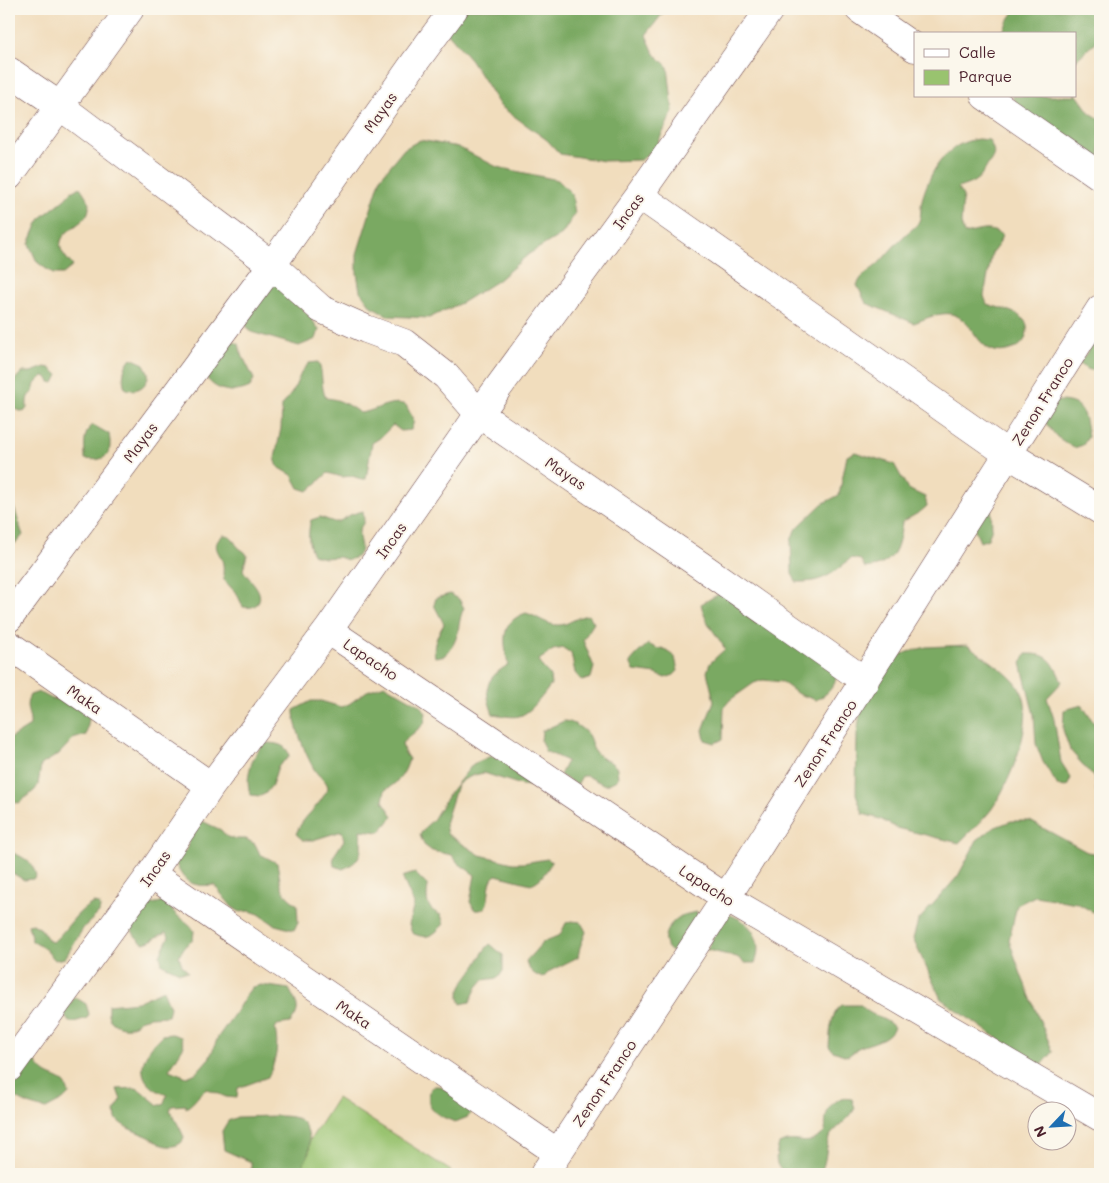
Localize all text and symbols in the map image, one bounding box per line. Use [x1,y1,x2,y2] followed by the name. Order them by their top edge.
[914,32,1076,98] legend
[959,42,996,62] text: Calle
[959,66,1012,86] text: Parque
[359,88,401,136] street label: Mayas
[608,189,648,233] street label: Incas
[1007,353,1077,449] street label: Zenon Franco
[118,418,162,466] street label: Mayas
[541,452,591,494] street label: Mayas
[371,518,411,562] street label: Incas
[340,633,402,685] street label: Lapacho
[63,680,107,718] street label: Maka
[789,695,861,791] street label: Zenon Franco
[135,846,175,890] street label: Incas
[676,860,739,910] street label: Lapacho
[332,995,376,1033] street label: Maka
[567,1035,641,1130] street label: Zenon Franco
[1026,1100,1076,1150] north arrow
[1029,1123,1051,1141] text: N

